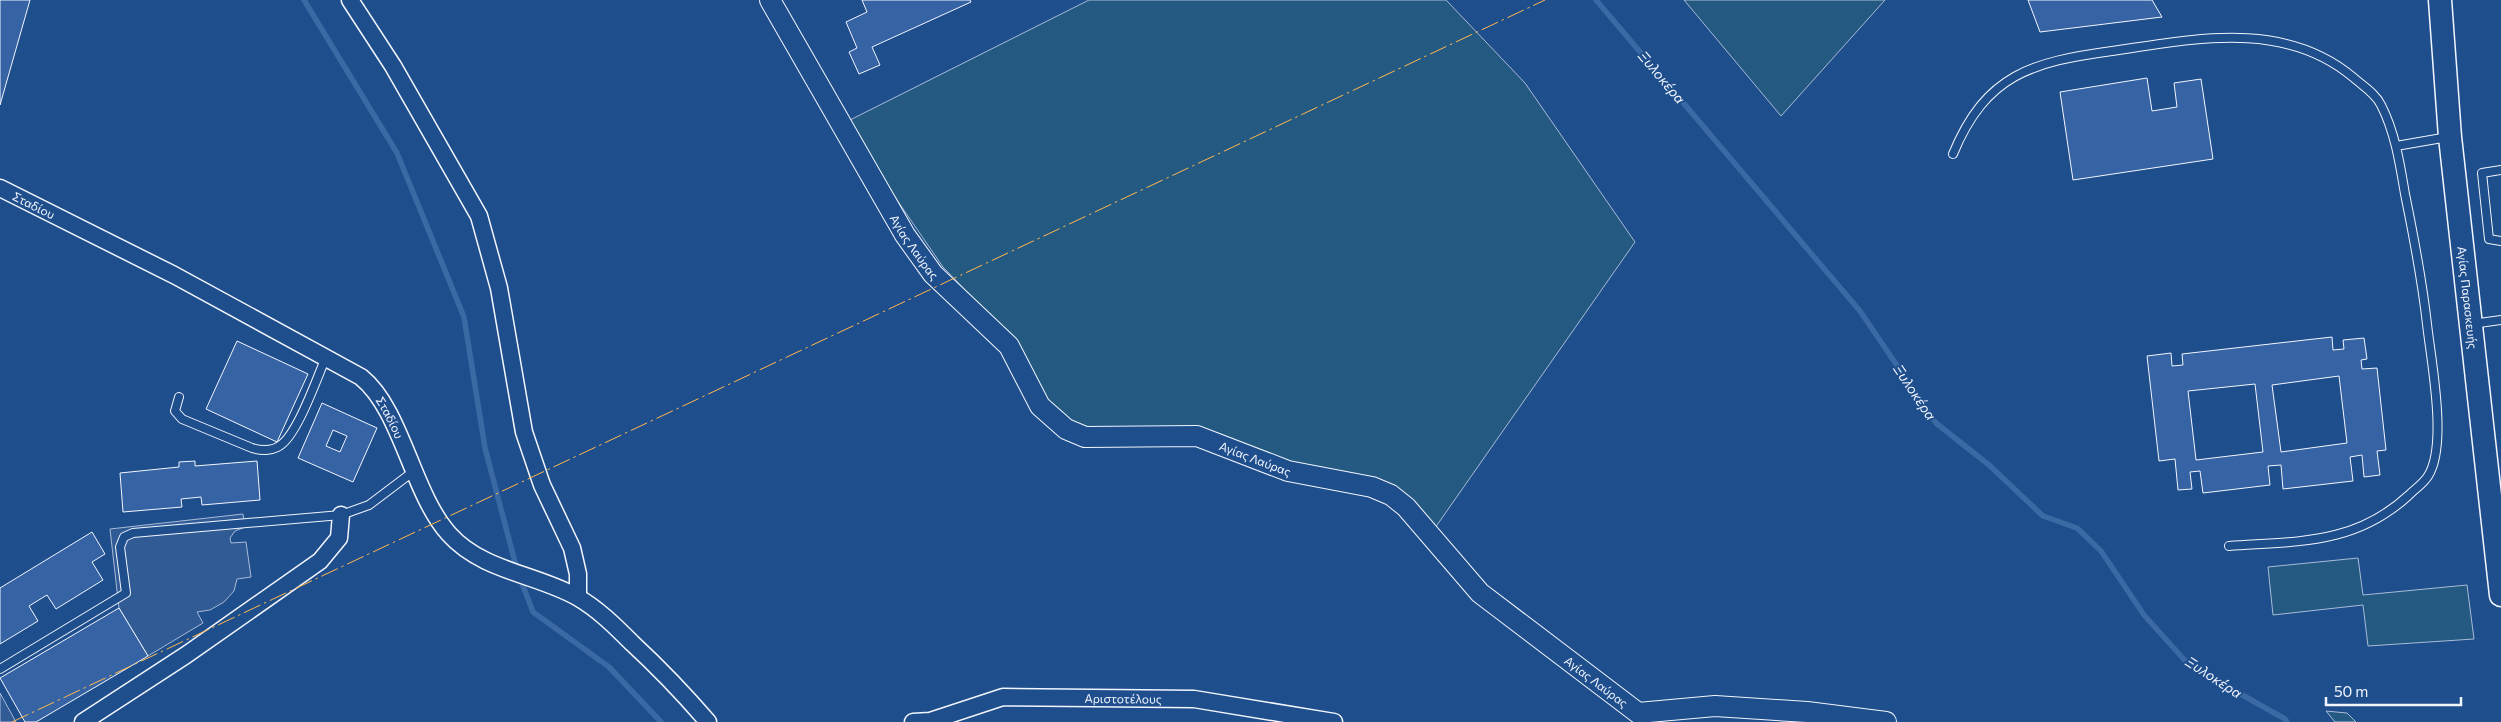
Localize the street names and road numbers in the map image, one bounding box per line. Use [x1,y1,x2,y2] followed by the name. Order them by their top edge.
[11,189,58,221] street label: Σταδίου
[888,212,941,282] street label: Αγίας Λαύρας
[2455,246,2481,350] street label: Αγίας Παρασκευής
[374,394,407,441] street label: Σταδίου
[1218,438,1293,479] street label: Αγίας Λαύρας
[1562,653,1631,710] street label: Αγίας Λαύρας
[1084,691,1162,706] street label: Αριστοτέλους

